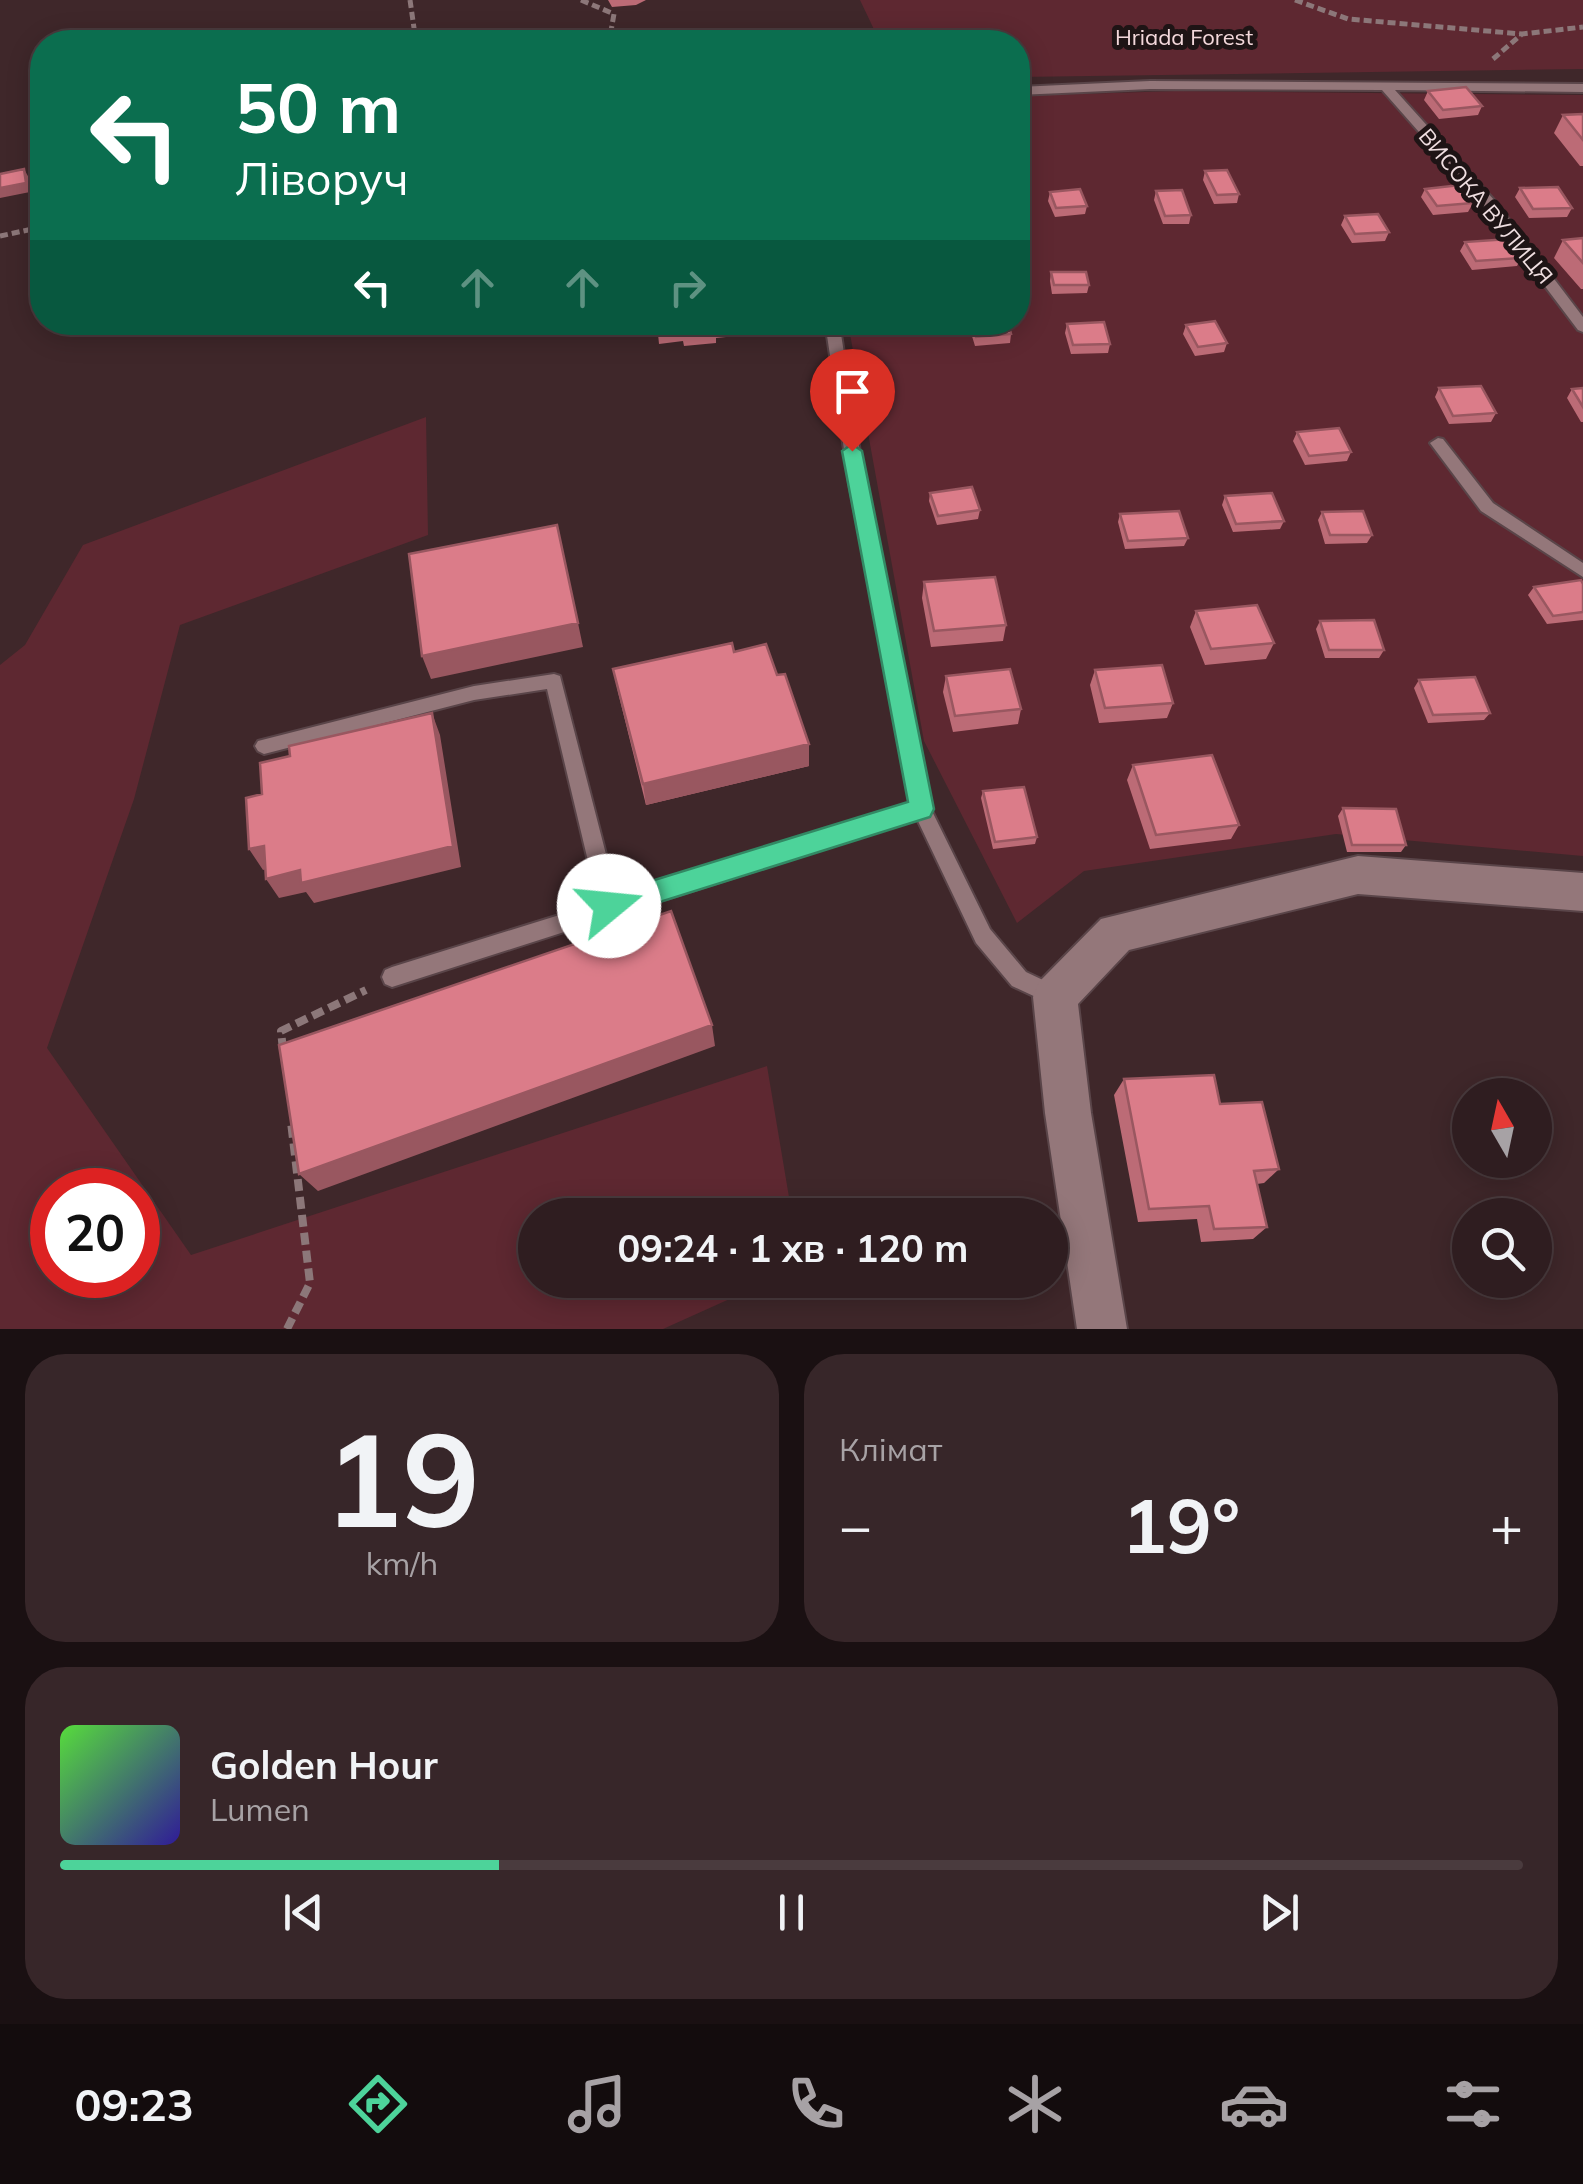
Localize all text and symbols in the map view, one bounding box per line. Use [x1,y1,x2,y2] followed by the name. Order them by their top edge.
[1115,23,1253,51] park label: Hriada Forest
[235,63,401,151] text: 50 m
[70,70,200,200] icon: left
[1413,123,1559,289] street label: ВИСОКА ВУЛИЦЯ
[235,150,409,206] text: Ліворуч
[345,260,400,315] icon: left
[450,260,505,315] icon: ahead
[555,260,610,315] icon: ahead
[660,260,715,315] icon: right
[810,349,895,452] pin
[825,364,880,419] icon: arrive
[557,854,661,958] position arrow
[1452,1078,1552,1178] north arrow
[1452,1078,1552,1298] map controls
[30,1168,160,1298] speed limit sign: 20
[1452,1198,1552,1298] button: search
[618,1224,968,1272] text: 09:24 · 1 хв · 120 m
[324,1396,480,1560] text: 19
[839,1429,942,1469] text: Клімат
[1122,1478,1240,1572] text: 19°
[839,1491,872,1560] text: −
[1490,1491,1523,1560] text: +
[366,1543,438,1583] text: km/h
[210,1741,438,1789] text: Golden Hour
[210,1789,310,1829] text: Lumen
[276,1885,331,1940] icon: previous
[764,1885,819,1940] icon: pause
[1252,1885,1307,1940] icon: next
[343,2069,413,2139] icon: directions
[562,2069,632,2139] icon: music
[781,2069,851,2139] icon: phone
[1000,2069,1070,2139] icon: climate
[1219,2069,1289,2139] icon: car
[1438,2069,1508,2139] icon: filters
[75,2076,194,2132] text: 09:23

